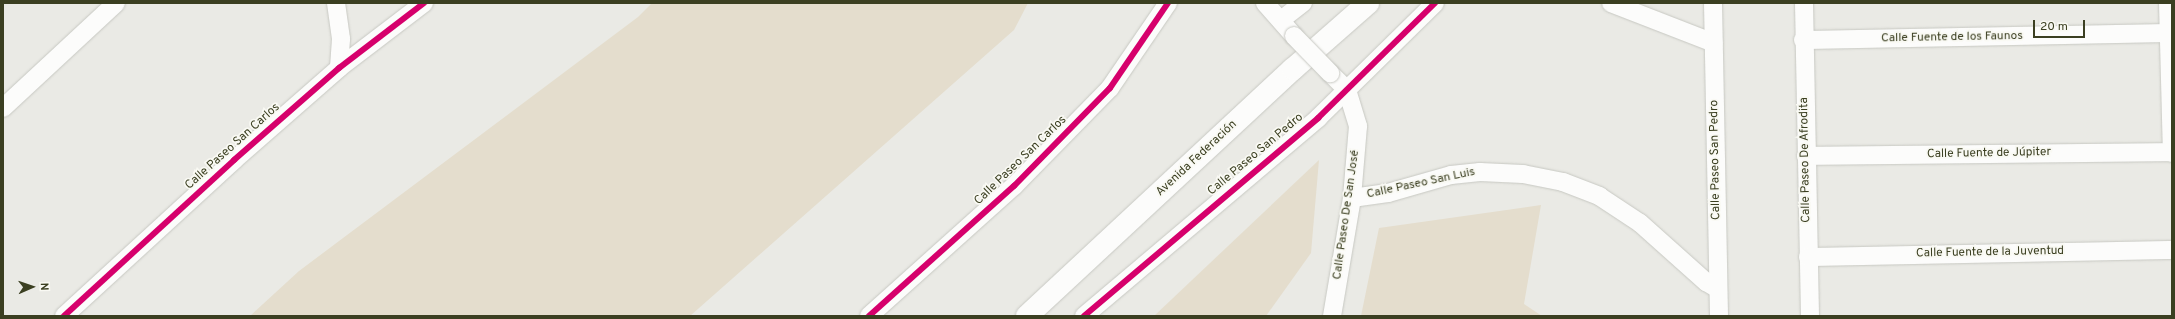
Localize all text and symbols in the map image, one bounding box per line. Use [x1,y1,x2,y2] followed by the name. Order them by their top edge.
[2035,12,2087,38] scale bar
[2040,19,2068,35] text: 20 m
[1881,30,2023,46] street label: Calle Fuente de los Faunos
[1798,97,1814,223] street label: Calle Paseo De Afrodita
[1708,100,1724,220] street label: Calle Paseo San Pedro
[183,101,283,193] street label: Calle Paseo San Carlos
[1205,111,1307,199] street label: Calle Paseo San Pedro
[972,113,1070,209] street label: Calle Paseo San Carlos
[1154,118,1240,200] street label: Avenida Federación
[1927,146,2051,162] street label: Calle Fuente de Júpiter
[1331,149,1363,281] street label: Calle Paseo De San José
[1366,165,1476,203] street label: Calle Paseo San Luis
[1916,245,2064,261] street label: Calle Fuente de la Juventud
[12,267,52,307] north arrow
[37,282,51,291] text: N

